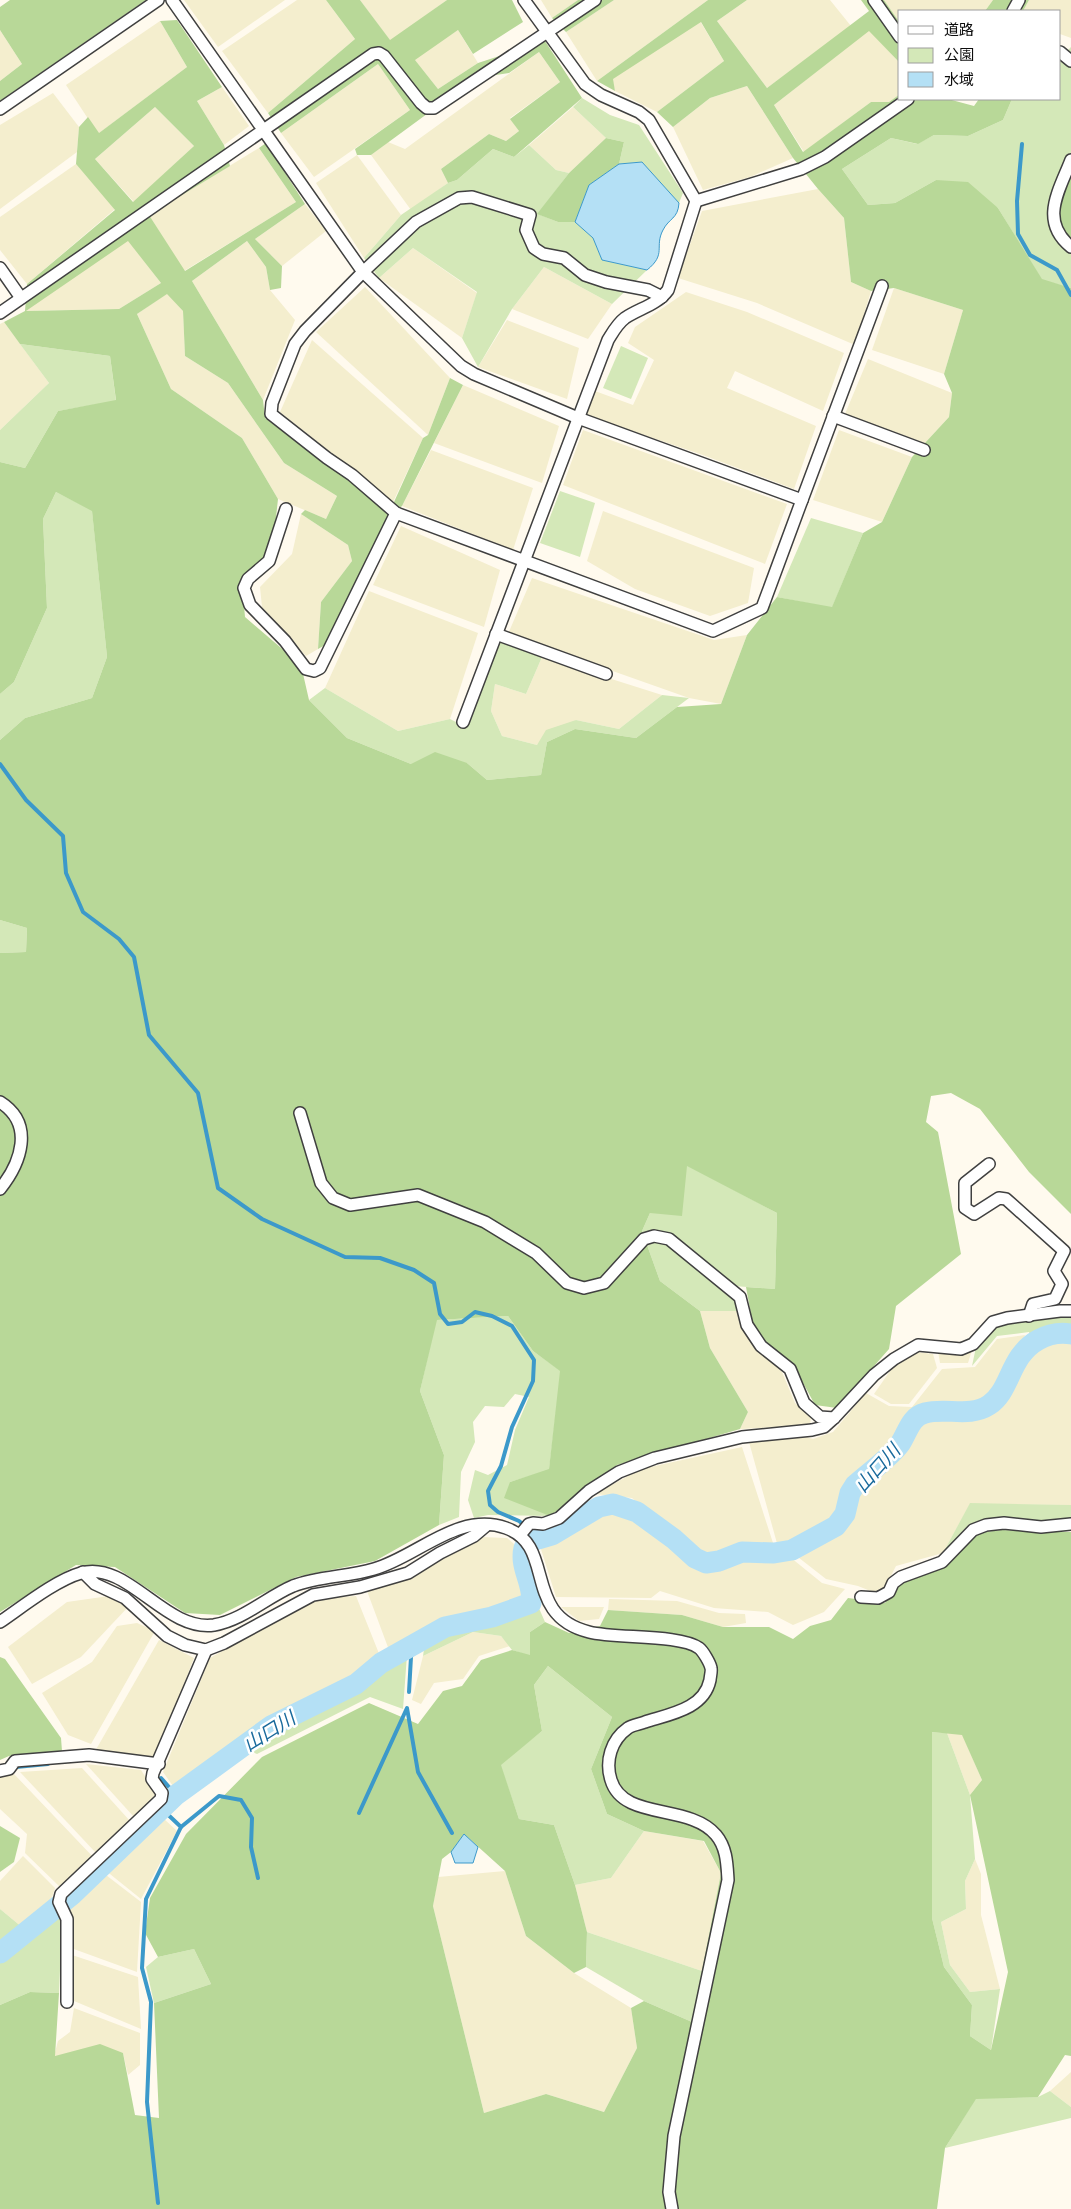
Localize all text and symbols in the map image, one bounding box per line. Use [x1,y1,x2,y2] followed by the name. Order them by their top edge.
[898,10,1061,100] legend
[944,21,974,39] text: 道路
[944,46,974,64] text: 公園
[944,71,974,89] text: 水域
[850,1438,906,1497] water label: 山口川
[239,1706,301,1756] water label: 山口川

